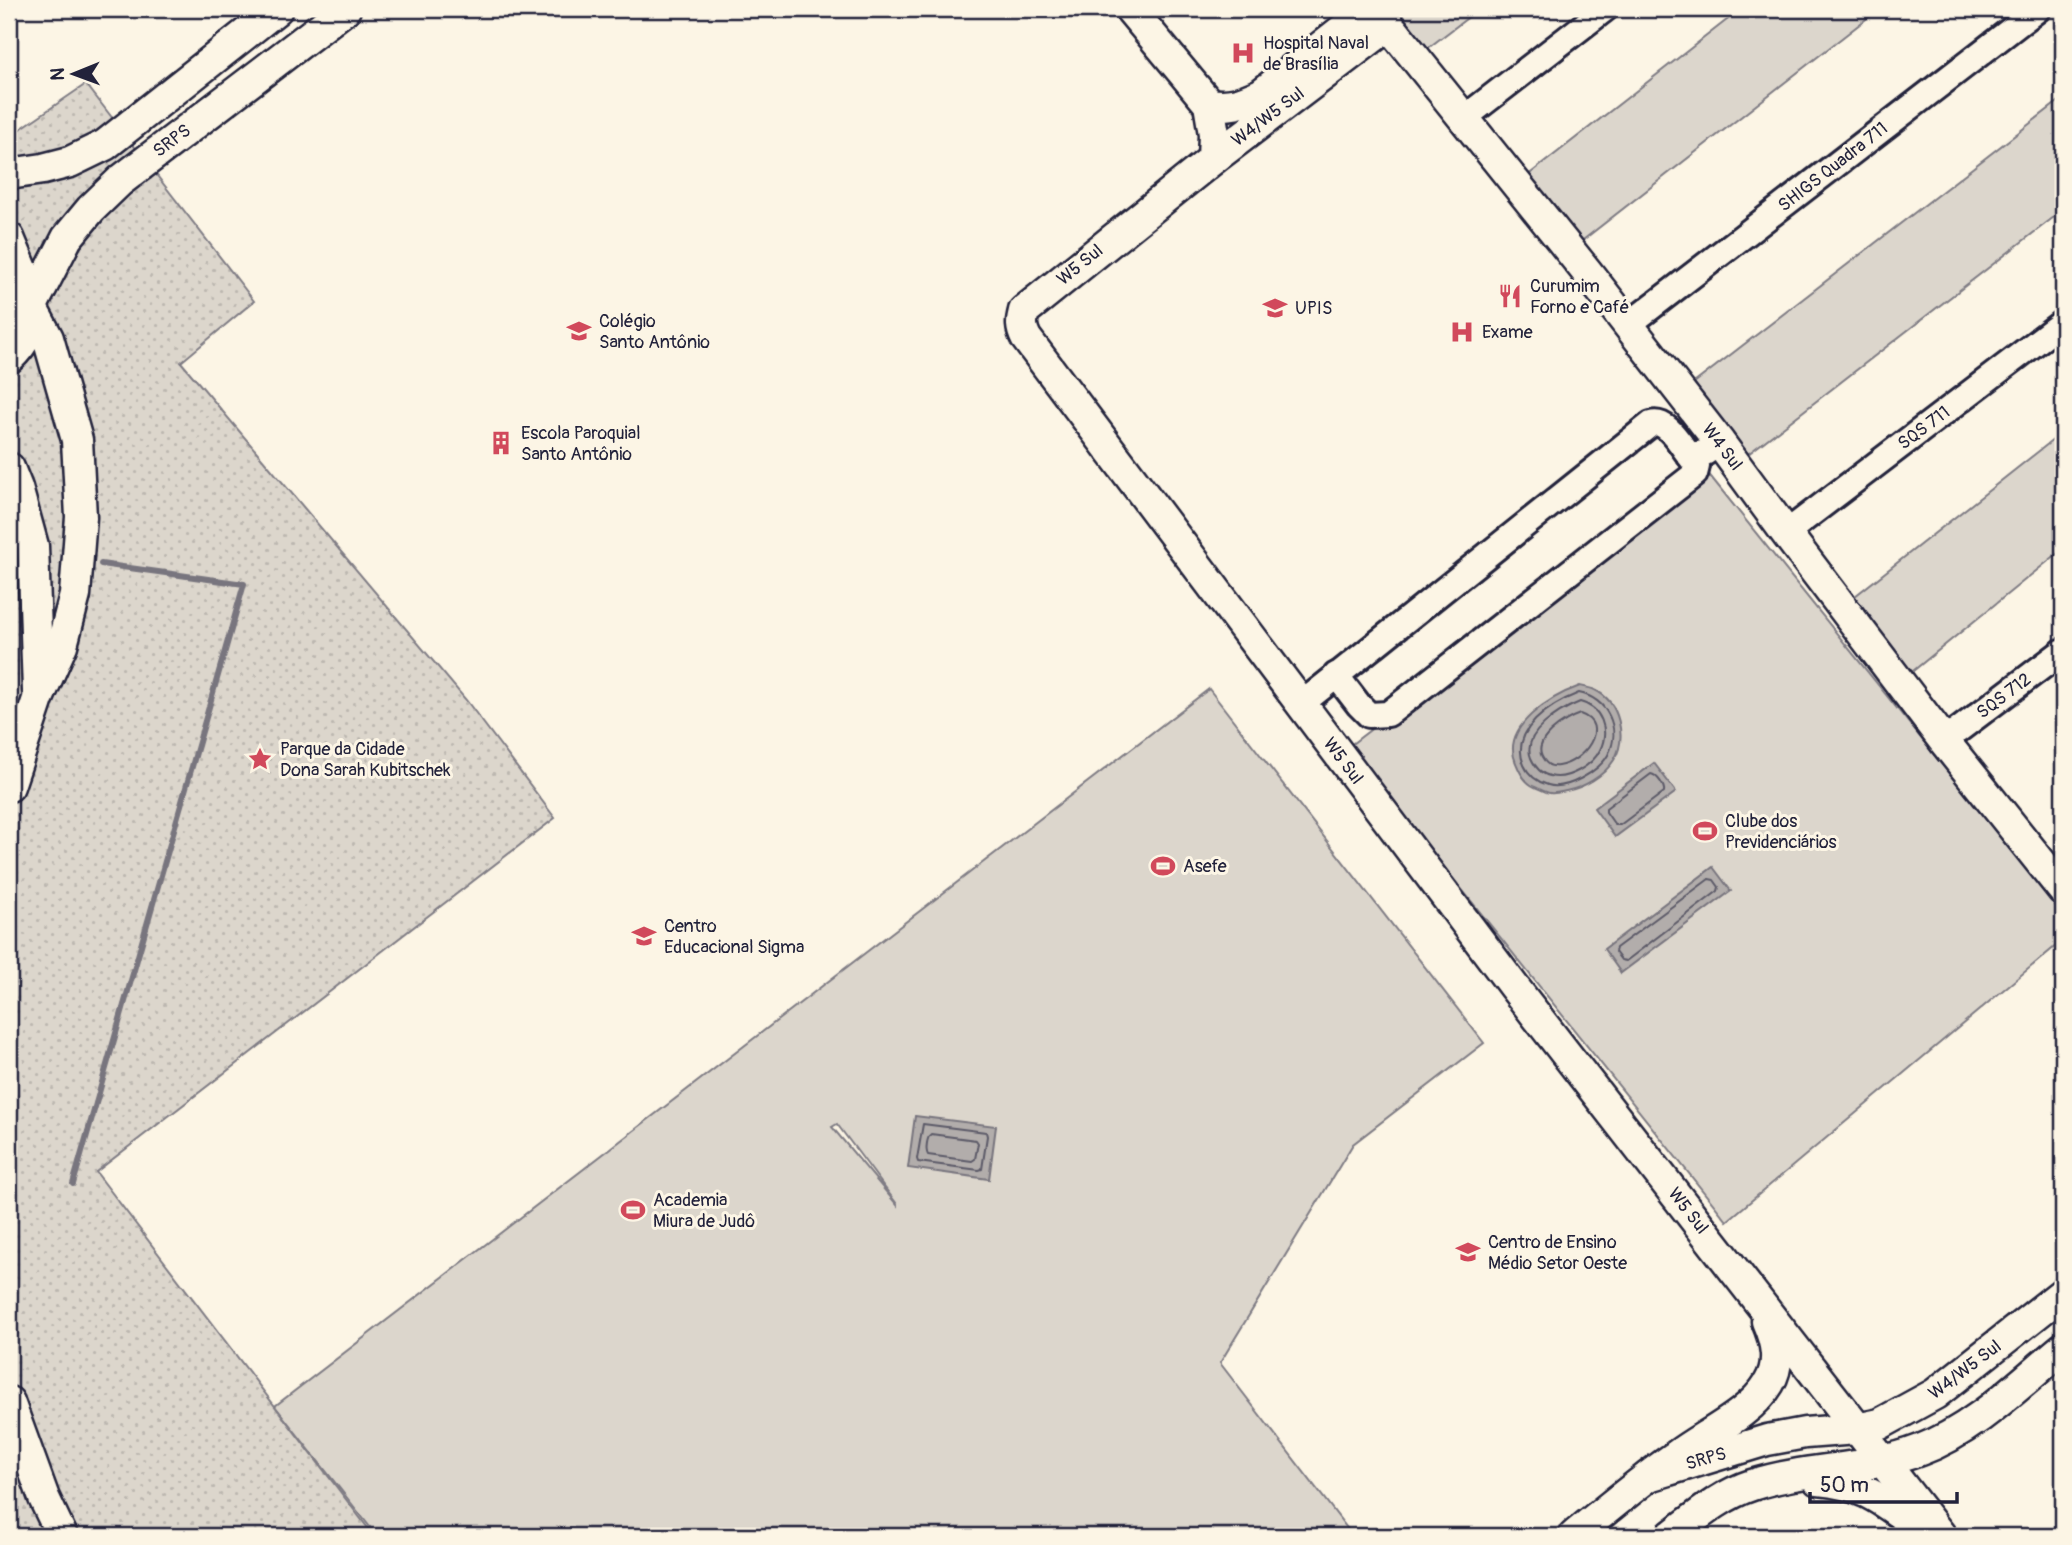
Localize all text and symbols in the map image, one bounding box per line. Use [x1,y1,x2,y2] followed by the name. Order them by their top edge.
[1263,32,1369,76] place label: Hospital Naval de Brasília
[38,38,108,108] north arrow
[1229,39,1257,67] hospital icon: Hospital Naval de Brasília
[46,68,70,81] text: N
[1227,82,1309,152] street label: W4/W5 Sul
[1774,117,1892,217] street label: SHIGS Quadra 711
[149,119,195,163] street label: SRPS
[1052,239,1108,291] street label: W5 Sul
[1530,275,1629,319] place label: Curumim Forno e Café
[1496,282,1524,310] restaurant icon: Curumim Forno e Café
[1261,294,1289,322] school or university icon: UPIS
[1295,297,1332,320] place label: UPIS
[599,310,710,354] place label: Colégio Santo Antônio
[565,317,593,345] school or university icon: Colégio Santo Antônio
[1448,318,1476,346] hospital icon: Exame
[1482,321,1533,344] place label: Exame
[1893,401,1955,455] street label: SQS 711
[1697,419,1747,475] street label: W4 Sul
[521,422,640,466] place label: Escola Paroquial Santo Antônio
[487,429,515,457] building icon: Escola Paroquial Santo Antônio
[1972,668,2036,724] street label: SQS 712
[1318,733,1368,789] street label: W5 Sul
[280,738,451,782] place label: Parque da Cidade Dona Sarah Kubitschek
[246,745,274,773] place icon: Parque da Cidade Dona Sarah Kubitschek
[1725,810,1837,854] place label: Clube dos Previdenciários
[1691,817,1719,845] sports icon: Clube dos Previdenciários
[1149,852,1177,880] sports icon: Asefe
[1183,855,1227,878] place label: Asefe
[664,915,804,959] place label: Centro Educacional Sigma
[630,922,658,950] school or university icon: Centro Educacional Sigma
[1663,1183,1713,1239] street label: W5 Sul
[653,1189,755,1233] place label: Academia Miura de Judô
[619,1196,647,1224] sports icon: Academia Miura de Judô
[1488,1231,1627,1275] place label: Centro de Ensino Médio Setor Oeste
[1454,1238,1482,1266] school or university icon: Centro de Ensino Médio Setor Oeste
[1924,1335,2006,1405] street label: W4/W5 Sul
[1683,1442,1729,1476] street label: SRPS
[1810,1461,1956,1505] scale bar
[1820,1472,1869,1499] text: 50 m

